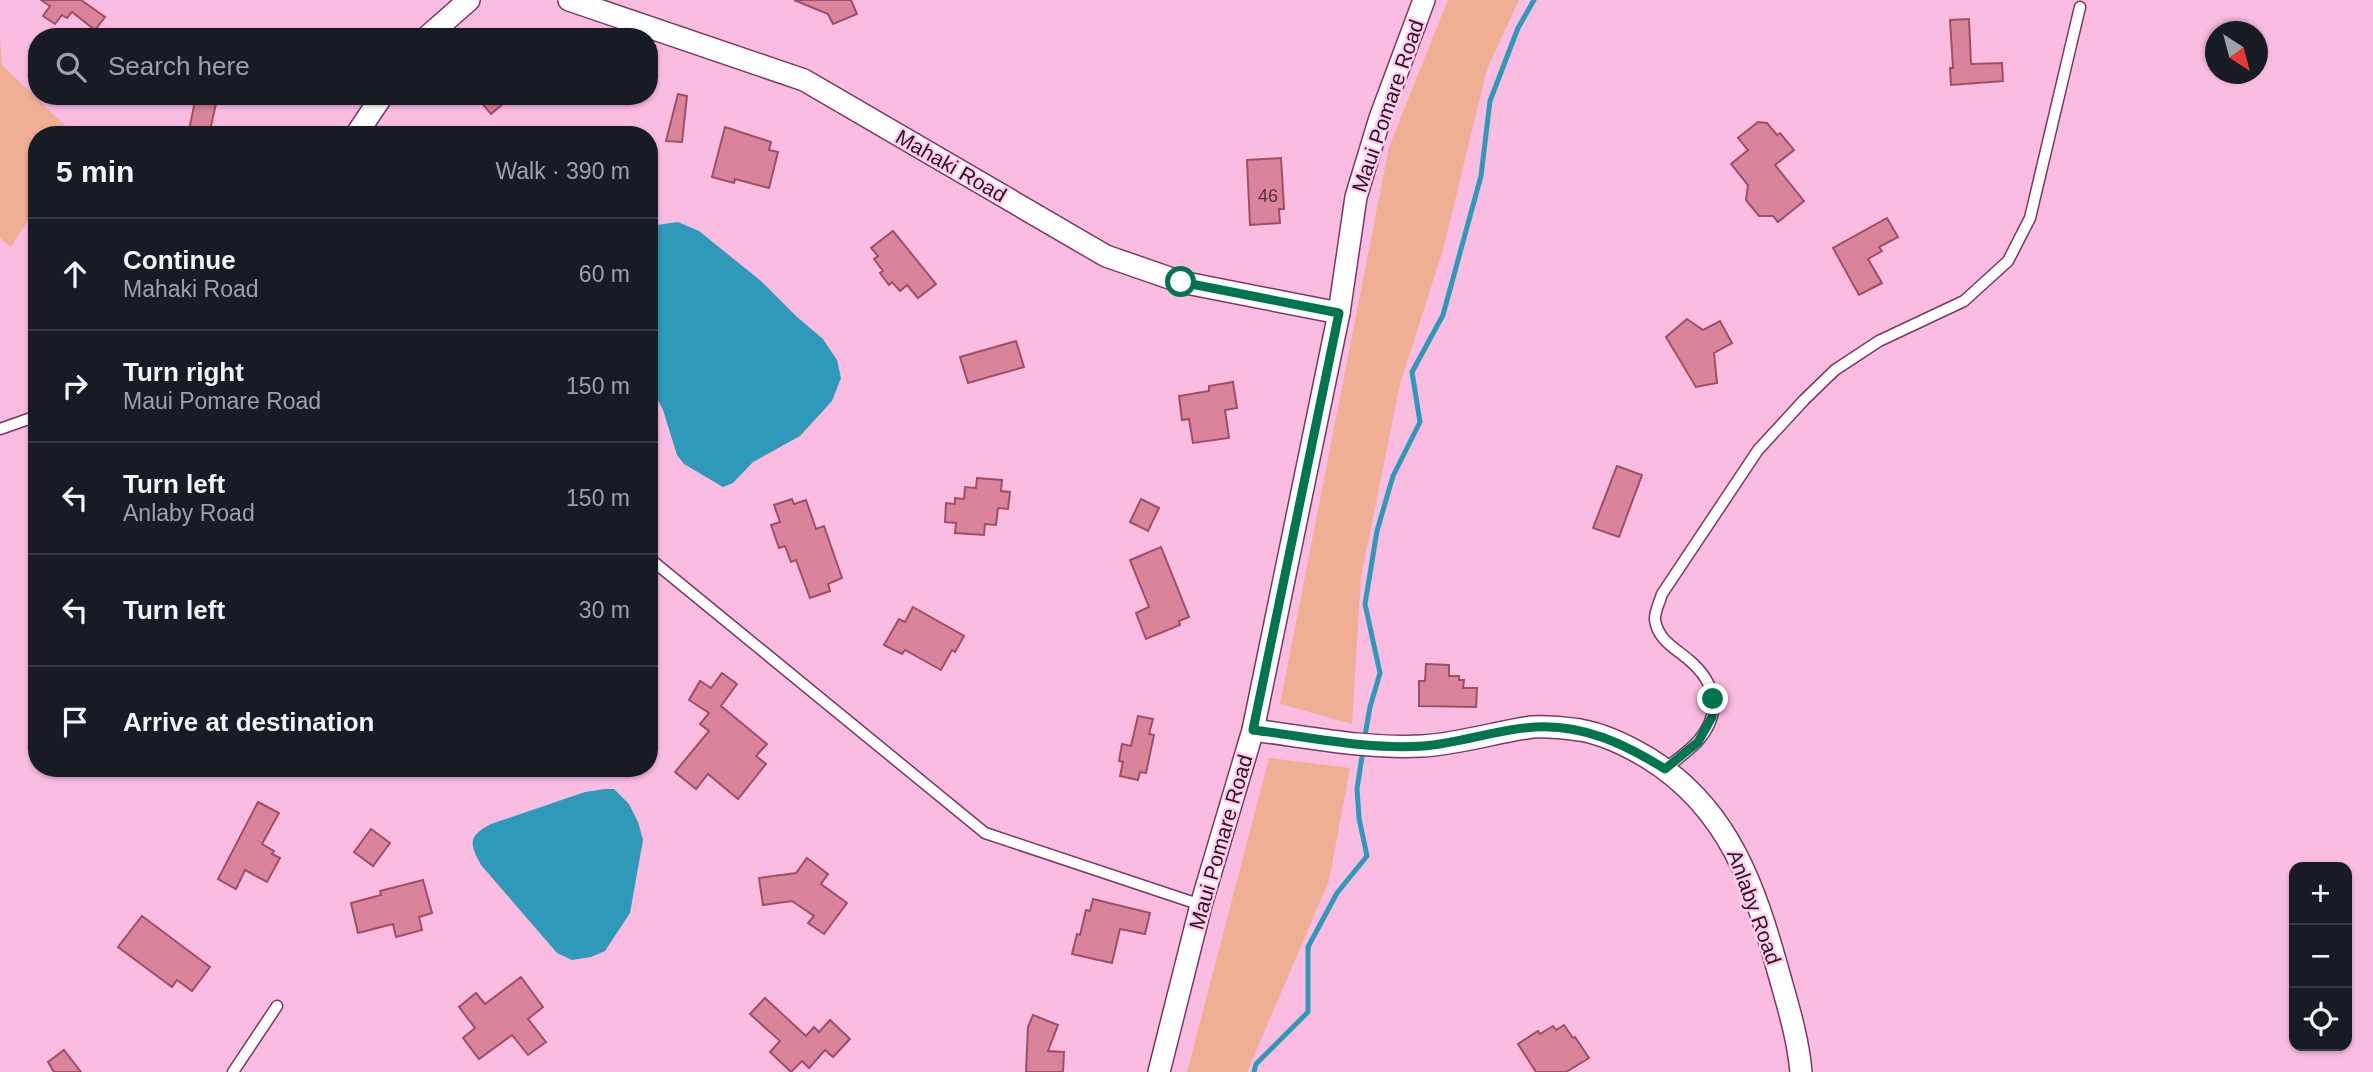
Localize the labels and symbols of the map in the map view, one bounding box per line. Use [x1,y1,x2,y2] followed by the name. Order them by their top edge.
[1347,17,1428,195] street label: Maui Pomare Road
[2205,21,2268,84] north arrow
[892,125,1011,206] street label: Mahaki Road
[1258,186,1278,206] house number: 46
[1165,266,1196,297] route start
[1697,683,1728,714] route end
[1185,752,1257,932] street label: Maui Pomare Road
[1723,846,1786,967] street label: Anlaby Road

